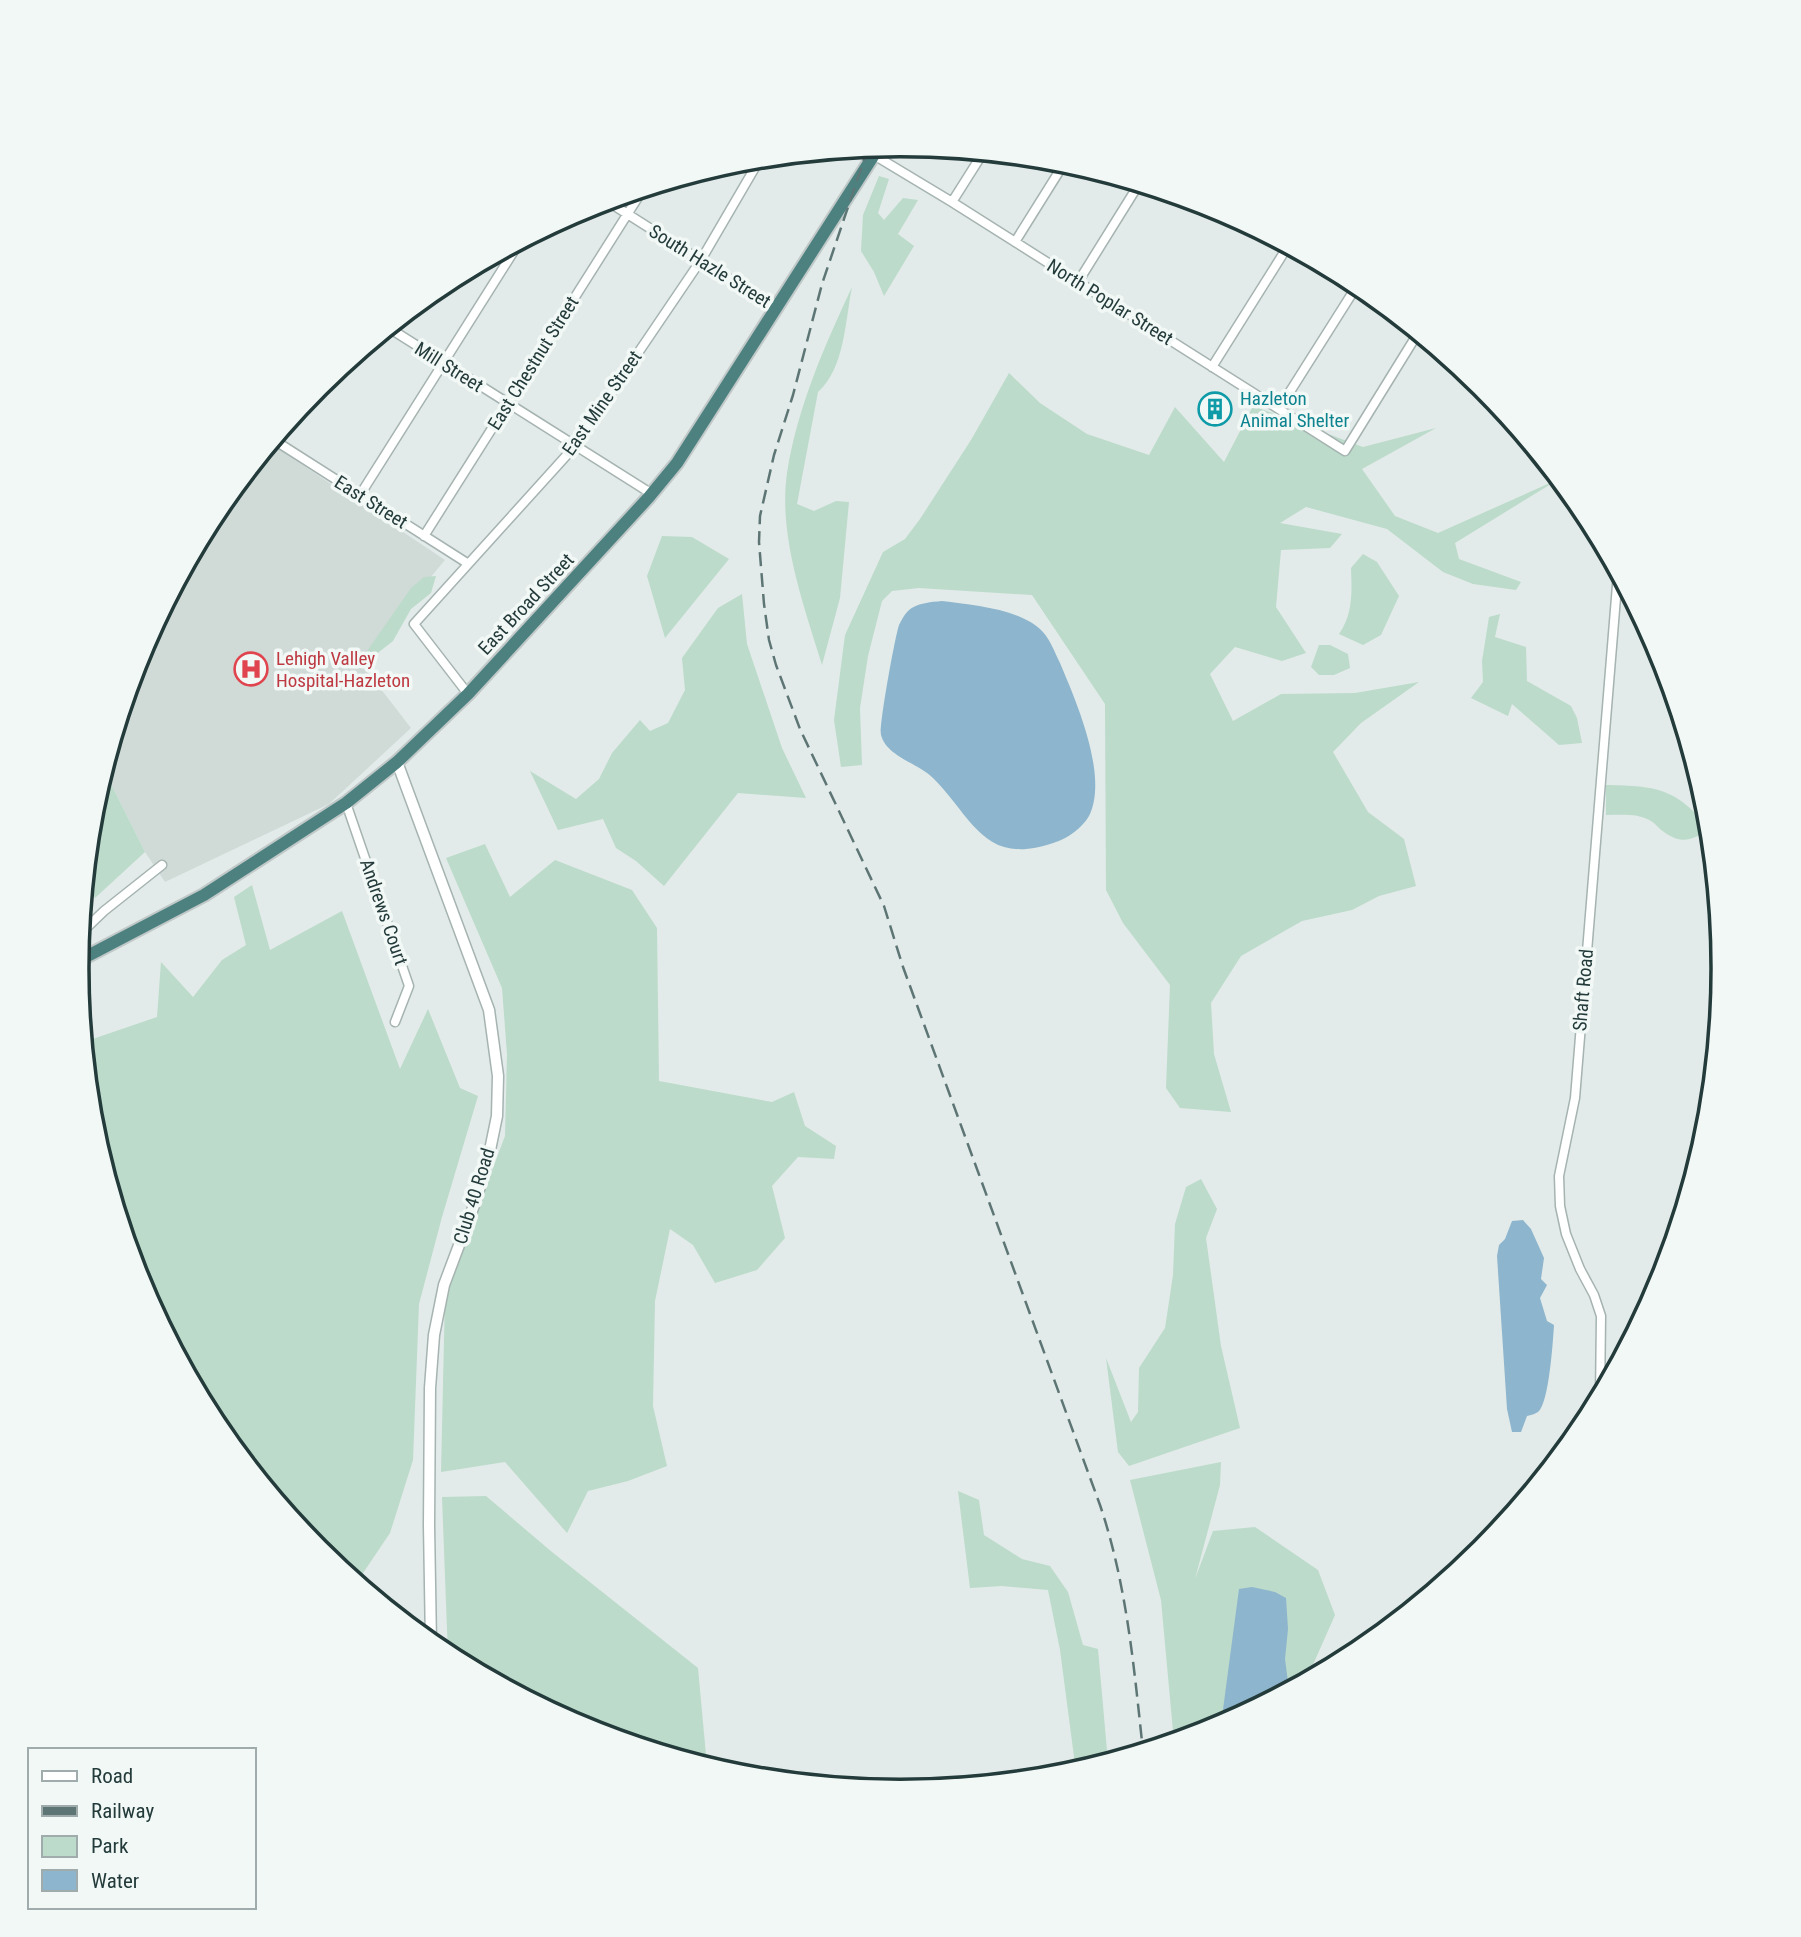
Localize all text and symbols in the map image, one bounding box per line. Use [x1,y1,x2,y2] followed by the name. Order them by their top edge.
[645,219,775,313] street label: South Hazle Street
[1043,254,1177,350] street label: North Poplar Street
[483,292,583,434] street label: East Chestnut Street
[411,337,487,397] street label: Mill Street
[557,346,647,460] street label: East Mine Street
[1240,387,1349,432] place label: Hazleton Animal Shelter
[1196,390,1234,428] building icon: Hazleton Animal Shelter
[330,471,412,533] street label: East Street
[473,549,579,659] street label: East Broad Street
[276,647,410,692] place label: Lehigh Valley Hospital-Hazleton
[232,650,270,688] hospital icon: Lehigh Valley Hospital-Hazleton
[355,856,413,968] street label: Andrews Court
[1568,948,1598,1032] street label: Shaft Road
[448,1145,500,1247] street label: Club 40 Road
[28,1748,256,1909] legend
[91,1764,133,1788] text: Road
[91,1799,154,1823] text: Railway
[91,1834,129,1858] text: Park
[91,1869,139,1893] text: Water

